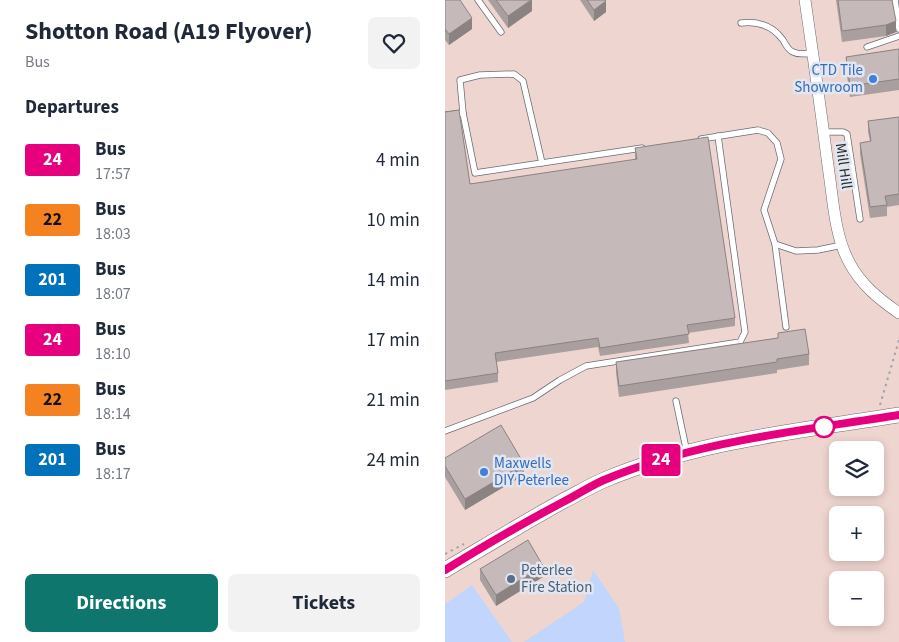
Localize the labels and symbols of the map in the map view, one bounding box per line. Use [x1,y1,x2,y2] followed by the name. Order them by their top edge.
[794,60,863,98] place label: CTD Tile Showroom
[867,73,879,85] marker: CTD Tile Showroom
[830,142,857,191] street label: Mill Hill
[813,416,835,438] unlabelled marker
[639,444,683,476] line badge: 24
[494,453,569,491] place label: Maxwells DIY Peterlee
[478,466,490,478] marker: Maxwells DIY Peterlee
[521,560,592,598] place label: Peterlee Fire Station
[505,573,517,585] marker: Peterlee Fire Station

